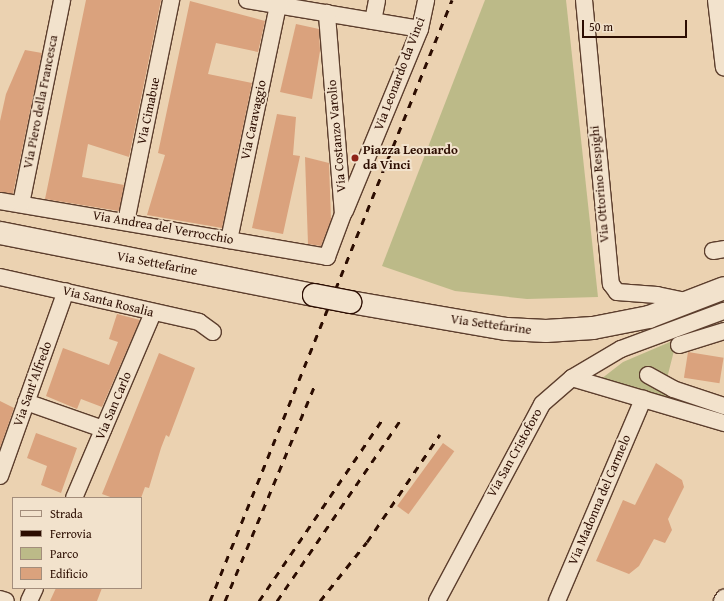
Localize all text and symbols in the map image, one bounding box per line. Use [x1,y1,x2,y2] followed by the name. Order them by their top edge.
[584,12,689,38] scale bar
[371,15,429,133] street label: Via Leonardo da Vinci
[589,18,613,35] text: 50 m
[20,34,62,170] street label: Via Piero della Francesca
[134,76,164,146] street label: Via Cimabue
[238,79,270,161] street label: Via Caravaggio
[324,79,350,193] street label: Via Costanzo Varolio
[587,125,613,243] street label: Via Ottorino Respighi
[363,143,458,174] place label: Piazza Leonardo da Vinci
[350,153,360,163] marker: Piazza Leonardo da Vinci
[91,208,235,248] street label: Via Andrea del Verrocchio
[115,249,199,279] street label: Via Settefarine
[61,283,155,321] street label: Via Santa Rosalia
[450,312,532,338] street label: Via Settefarine
[10,339,56,429] street label: Via Sant'Alfredo
[93,370,135,442] street label: Via San Carlo
[484,406,546,500] street label: Via San Cristoforo
[565,432,635,568] street label: Via Madonna del Carmelo
[12,497,142,589] legend
[50,505,83,522] text: Strada
[50,525,92,542] text: Ferrovia
[50,545,78,562] text: Parco
[50,565,88,582] text: Edificio

